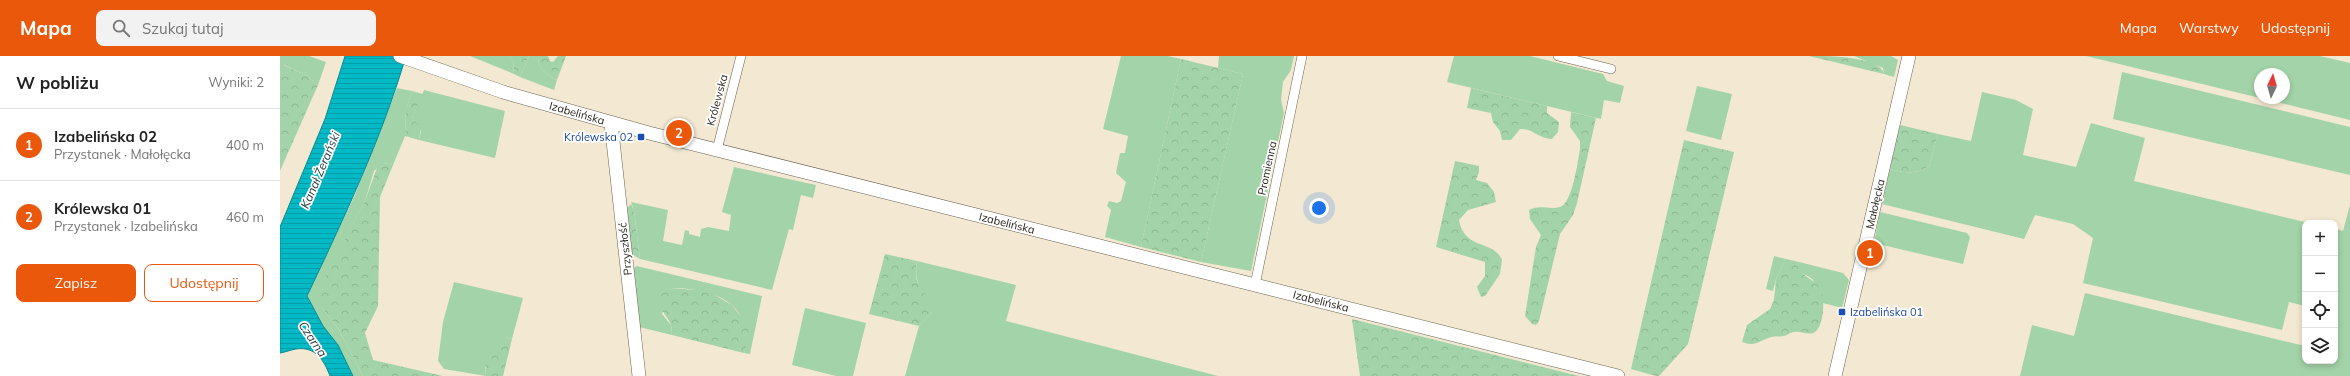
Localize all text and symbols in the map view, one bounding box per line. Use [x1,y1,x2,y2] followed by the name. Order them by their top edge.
[96,10,376,46] search box
[20,16,72,40] text: Mapa
[110,17,132,39] icon: search
[142,19,224,38] text: Szukaj tutaj
[2120,19,2157,37] text: Mapa
[2179,19,2239,37] text: Warstwy
[2261,19,2330,37] text: Udostępnij
[2254,68,2290,104] north arrow
[16,72,99,93] text: W pobliżu
[703,73,731,127] street label: Królewska
[208,74,264,90] text: Wyniki: 2
[548,98,606,128] street label: Izabelińska
[666,118,692,148] pin: 2
[54,127,157,146] text: Izabelińska 02
[297,129,343,211] water label: Kanał Żerański
[564,130,633,144] place label: Królewska 02
[636,132,646,142] marker: Królewska 02
[25,137,33,153] text: 1
[226,137,264,153] text: 400 m
[1254,140,1280,196] street label: Promienna
[54,146,191,162] text: Przystanek · Małołęcka
[1862,177,1888,231] street label: Małołęcka
[1309,198,1329,218] your location
[54,199,151,218] text: Królewska 01
[25,209,33,225] text: 2
[226,209,264,225] text: 460 m
[978,209,1036,237] street label: Izabelińska
[54,218,198,234] text: Przystanek · Izabelińska
[2302,220,2338,364] map controls
[2302,220,2338,256] button: +
[615,221,635,276] street label: Przyszłość
[1857,238,1883,268] pin: 1
[2302,256,2338,292] button: −
[16,264,136,302] button: Zapisz
[144,264,264,302] button: Udostępnij
[1292,287,1350,315] street label: Izabelińska
[2302,292,2338,328] button: locate
[1850,305,1923,319] place label: Izabelińska 01
[1837,307,1847,317] marker: Izabelińska 01
[296,318,330,360] water label: Czarna
[2302,328,2338,364] button: layers

